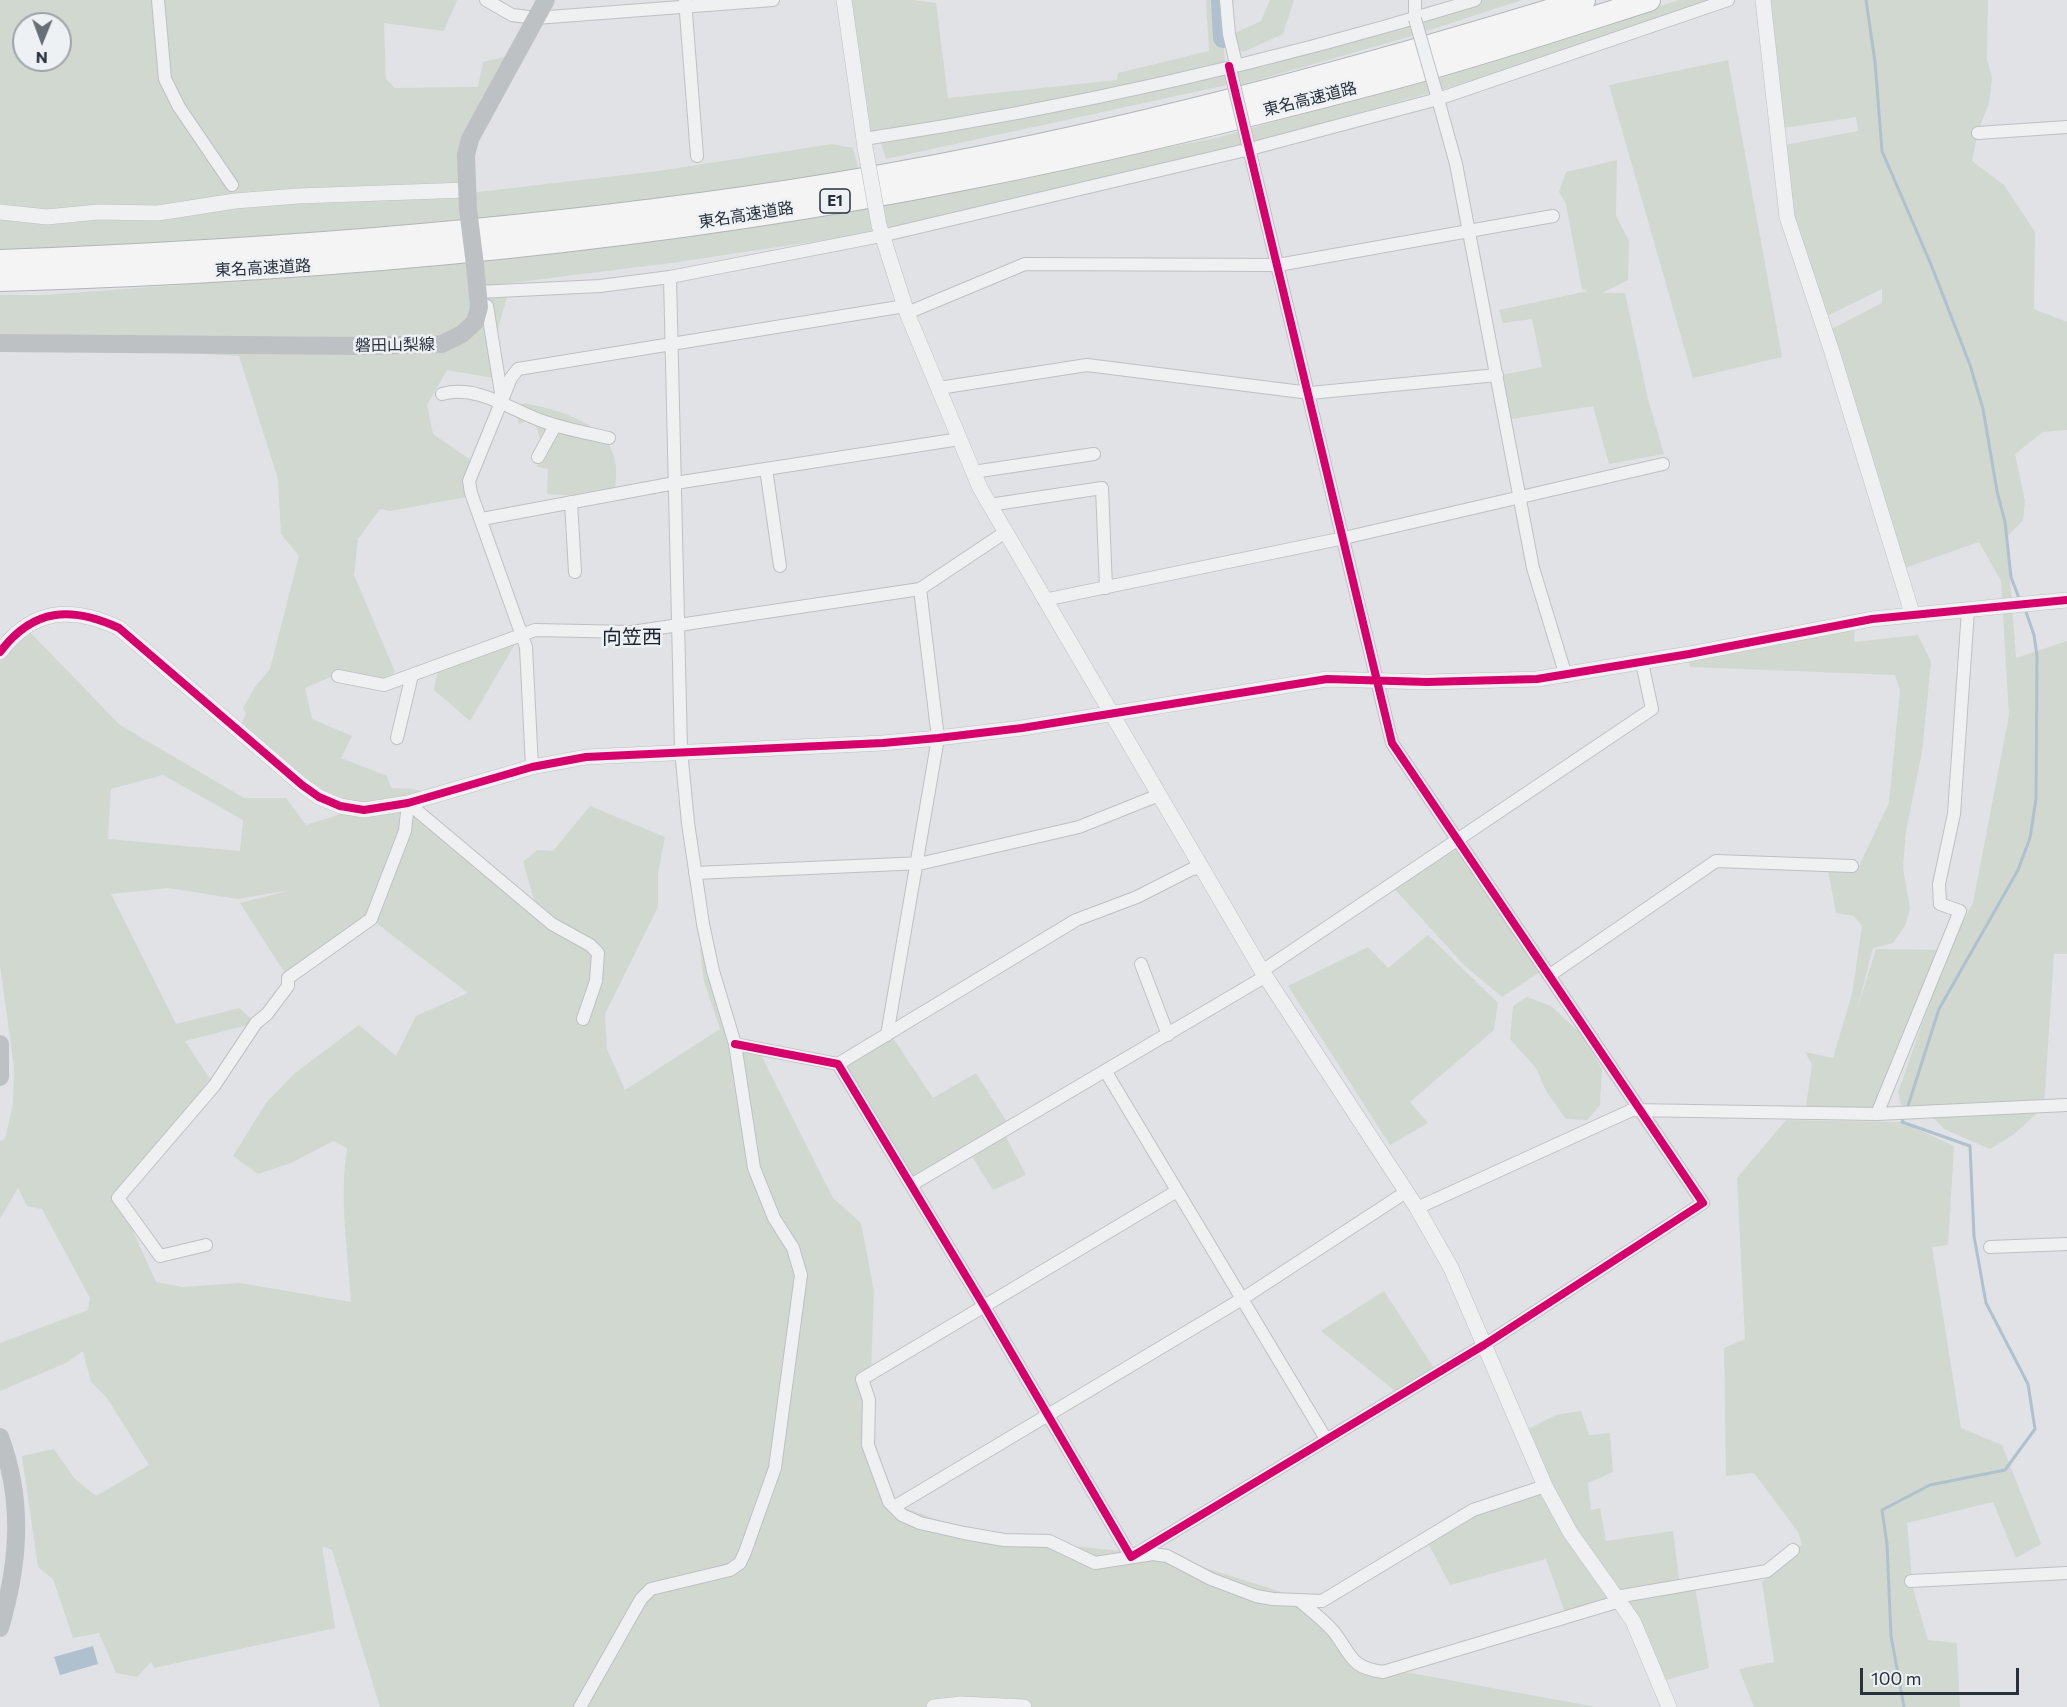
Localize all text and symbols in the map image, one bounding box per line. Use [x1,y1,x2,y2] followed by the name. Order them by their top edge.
[12,12,72,72] north arrow
[36,49,48,68] text: N
[1261,78,1359,120] street label: 東名高速道路
[820,189,850,213] road number: E1
[697,198,795,232] street label: 東名高速道路
[215,256,311,280] street label: 東名高速道路
[355,335,435,355] street label: 磐田山梨線
[602,625,662,649] district label: 向笠西
[1863,1656,2022,1694] scale bar
[1871,1667,1921,1689] text: 100 m

